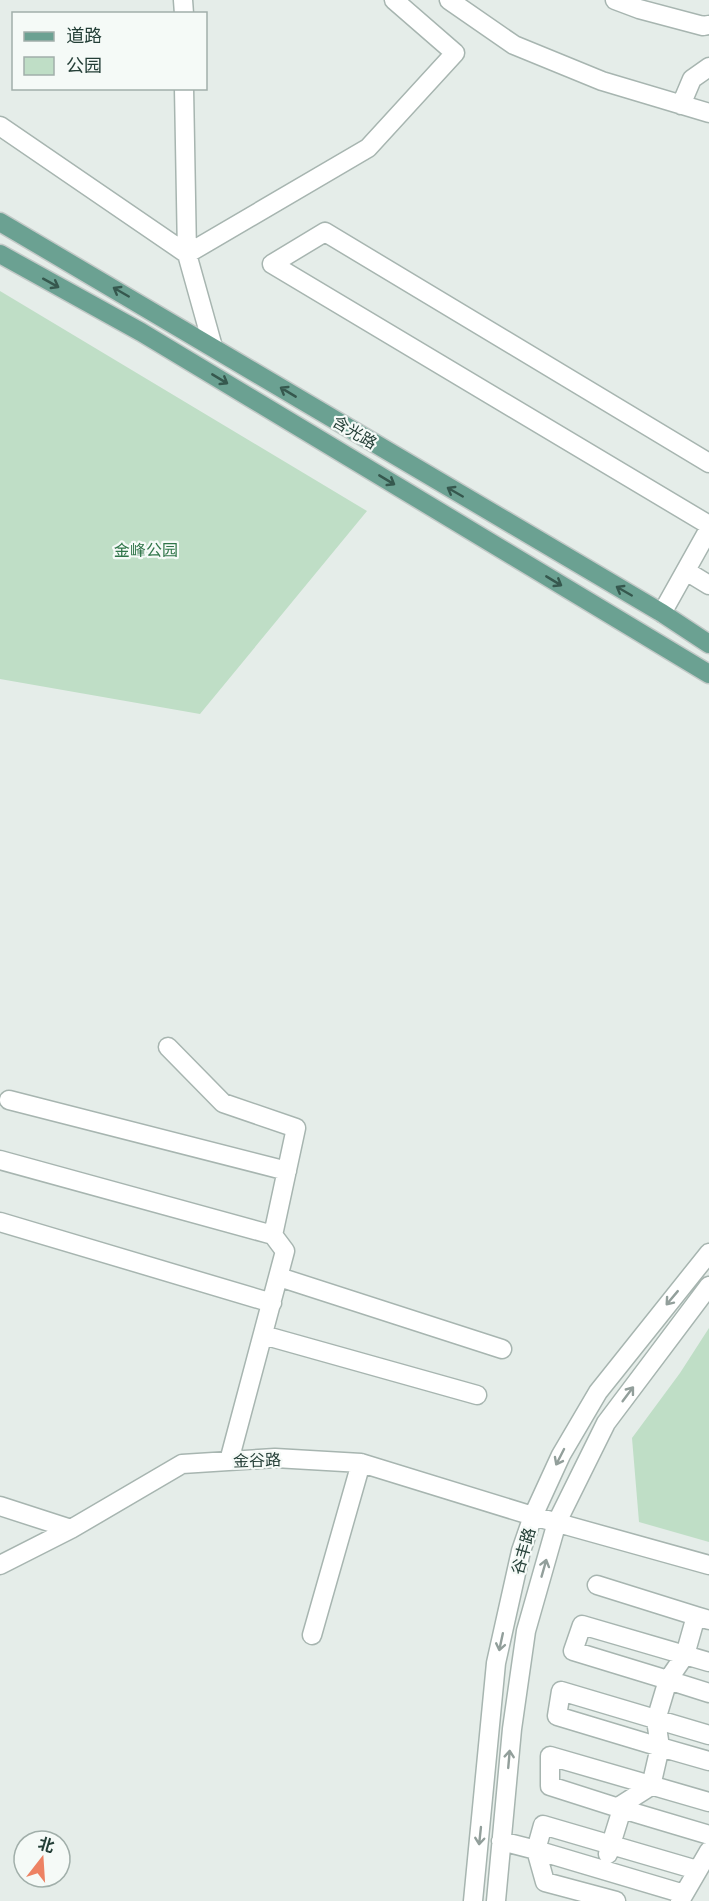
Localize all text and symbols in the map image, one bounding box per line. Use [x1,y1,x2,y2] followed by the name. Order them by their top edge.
[12,12,207,90] legend
[66,23,102,48] text: 道路
[66,53,102,78] text: 公园
[42,277,59,289] one-way arrow
[113,286,130,298] one-way arrow
[211,374,228,386] one-way arrow
[280,386,297,398] one-way arrow
[329,410,381,454] street label: 含光路
[378,474,395,486] one-way arrow
[447,486,464,498] one-way arrow
[114,539,178,561] park label: 金峰公园
[545,575,562,587] one-way arrow
[616,585,633,597] one-way arrow
[665,1290,678,1306] one-way arrow
[622,1386,635,1402] one-way arrow
[233,1448,281,1472] street label: 金谷路
[554,1448,566,1466] one-way arrow
[506,1525,540,1577] street label: 谷丰路
[539,1559,550,1578] one-way arrow
[495,1632,506,1651] one-way arrow
[504,1750,515,1770] one-way arrow
[474,1825,485,1845] one-way arrow
[12,1829,72,1889] north arrow
[36,1832,57,1858] text: 北

